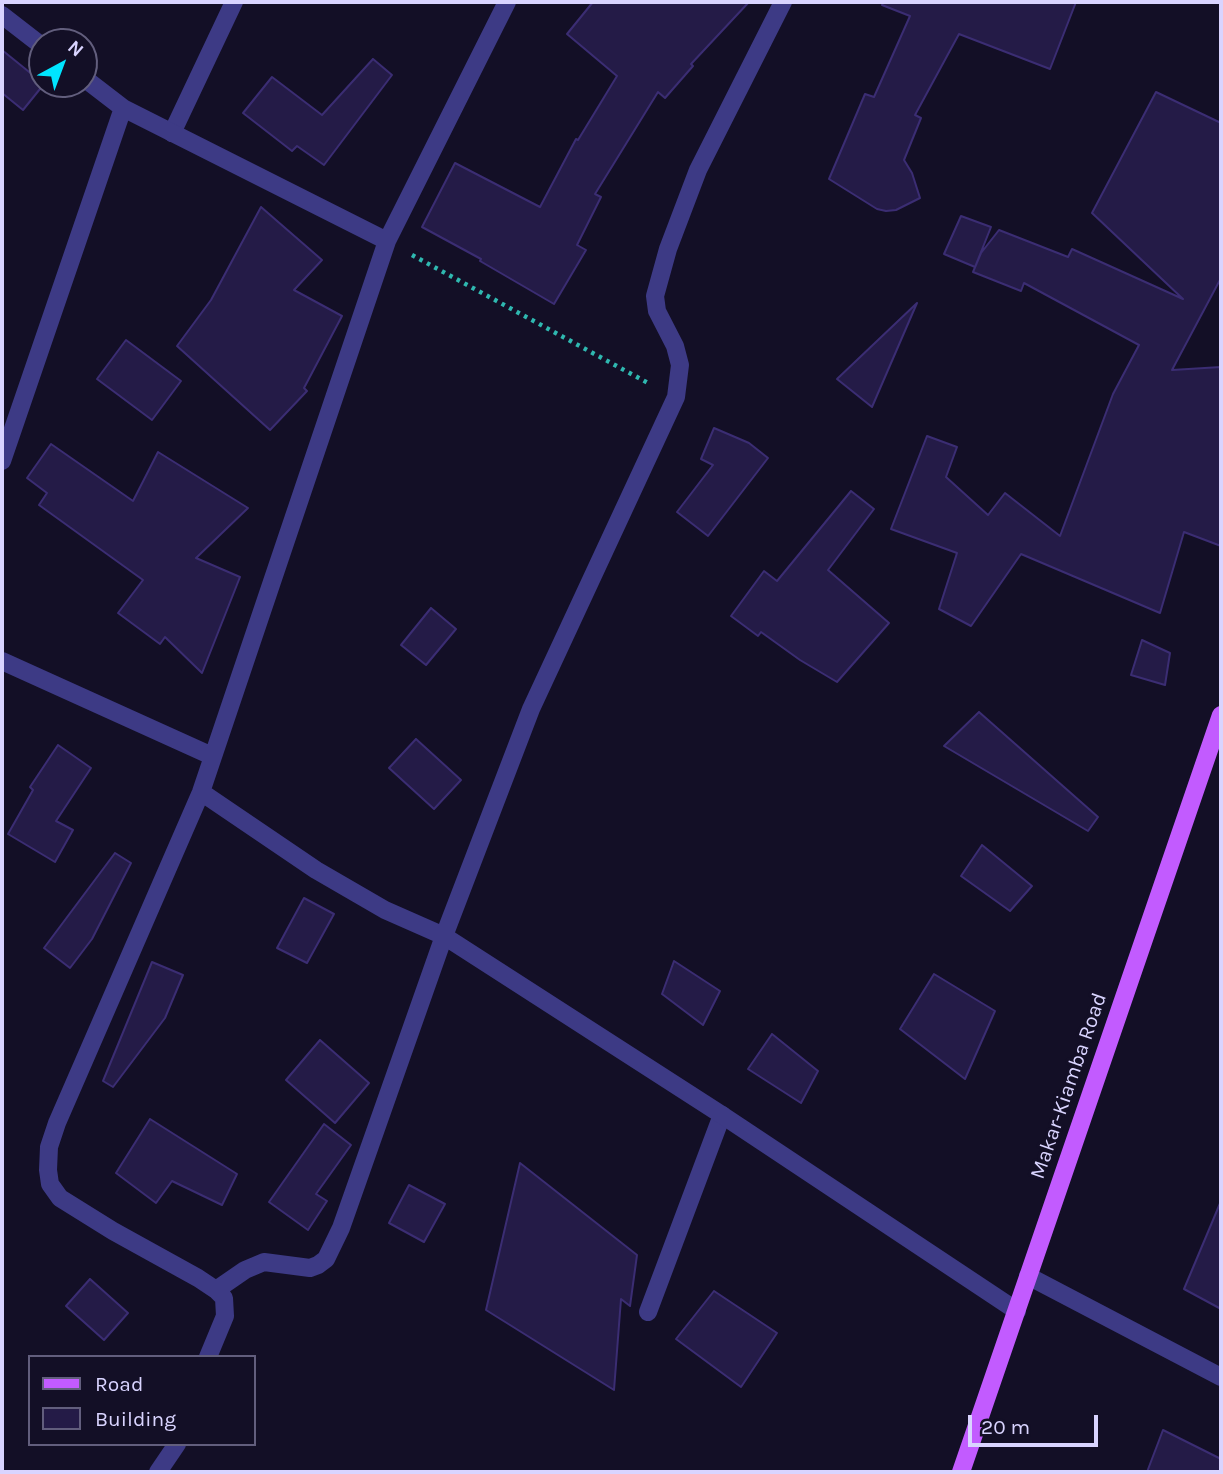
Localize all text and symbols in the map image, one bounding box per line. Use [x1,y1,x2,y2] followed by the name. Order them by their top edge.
[28,28,98,98] north arrow
[63,36,88,61] text: N
[1025,990,1113,1182] street label: Makar-Kiamba Road
[28,1355,256,1446] legend
[95,1372,143,1396] text: Road
[971,1400,1100,1444] scale bar
[95,1407,176,1431] text: Building
[981,1415,1030,1439] text: 20 m

